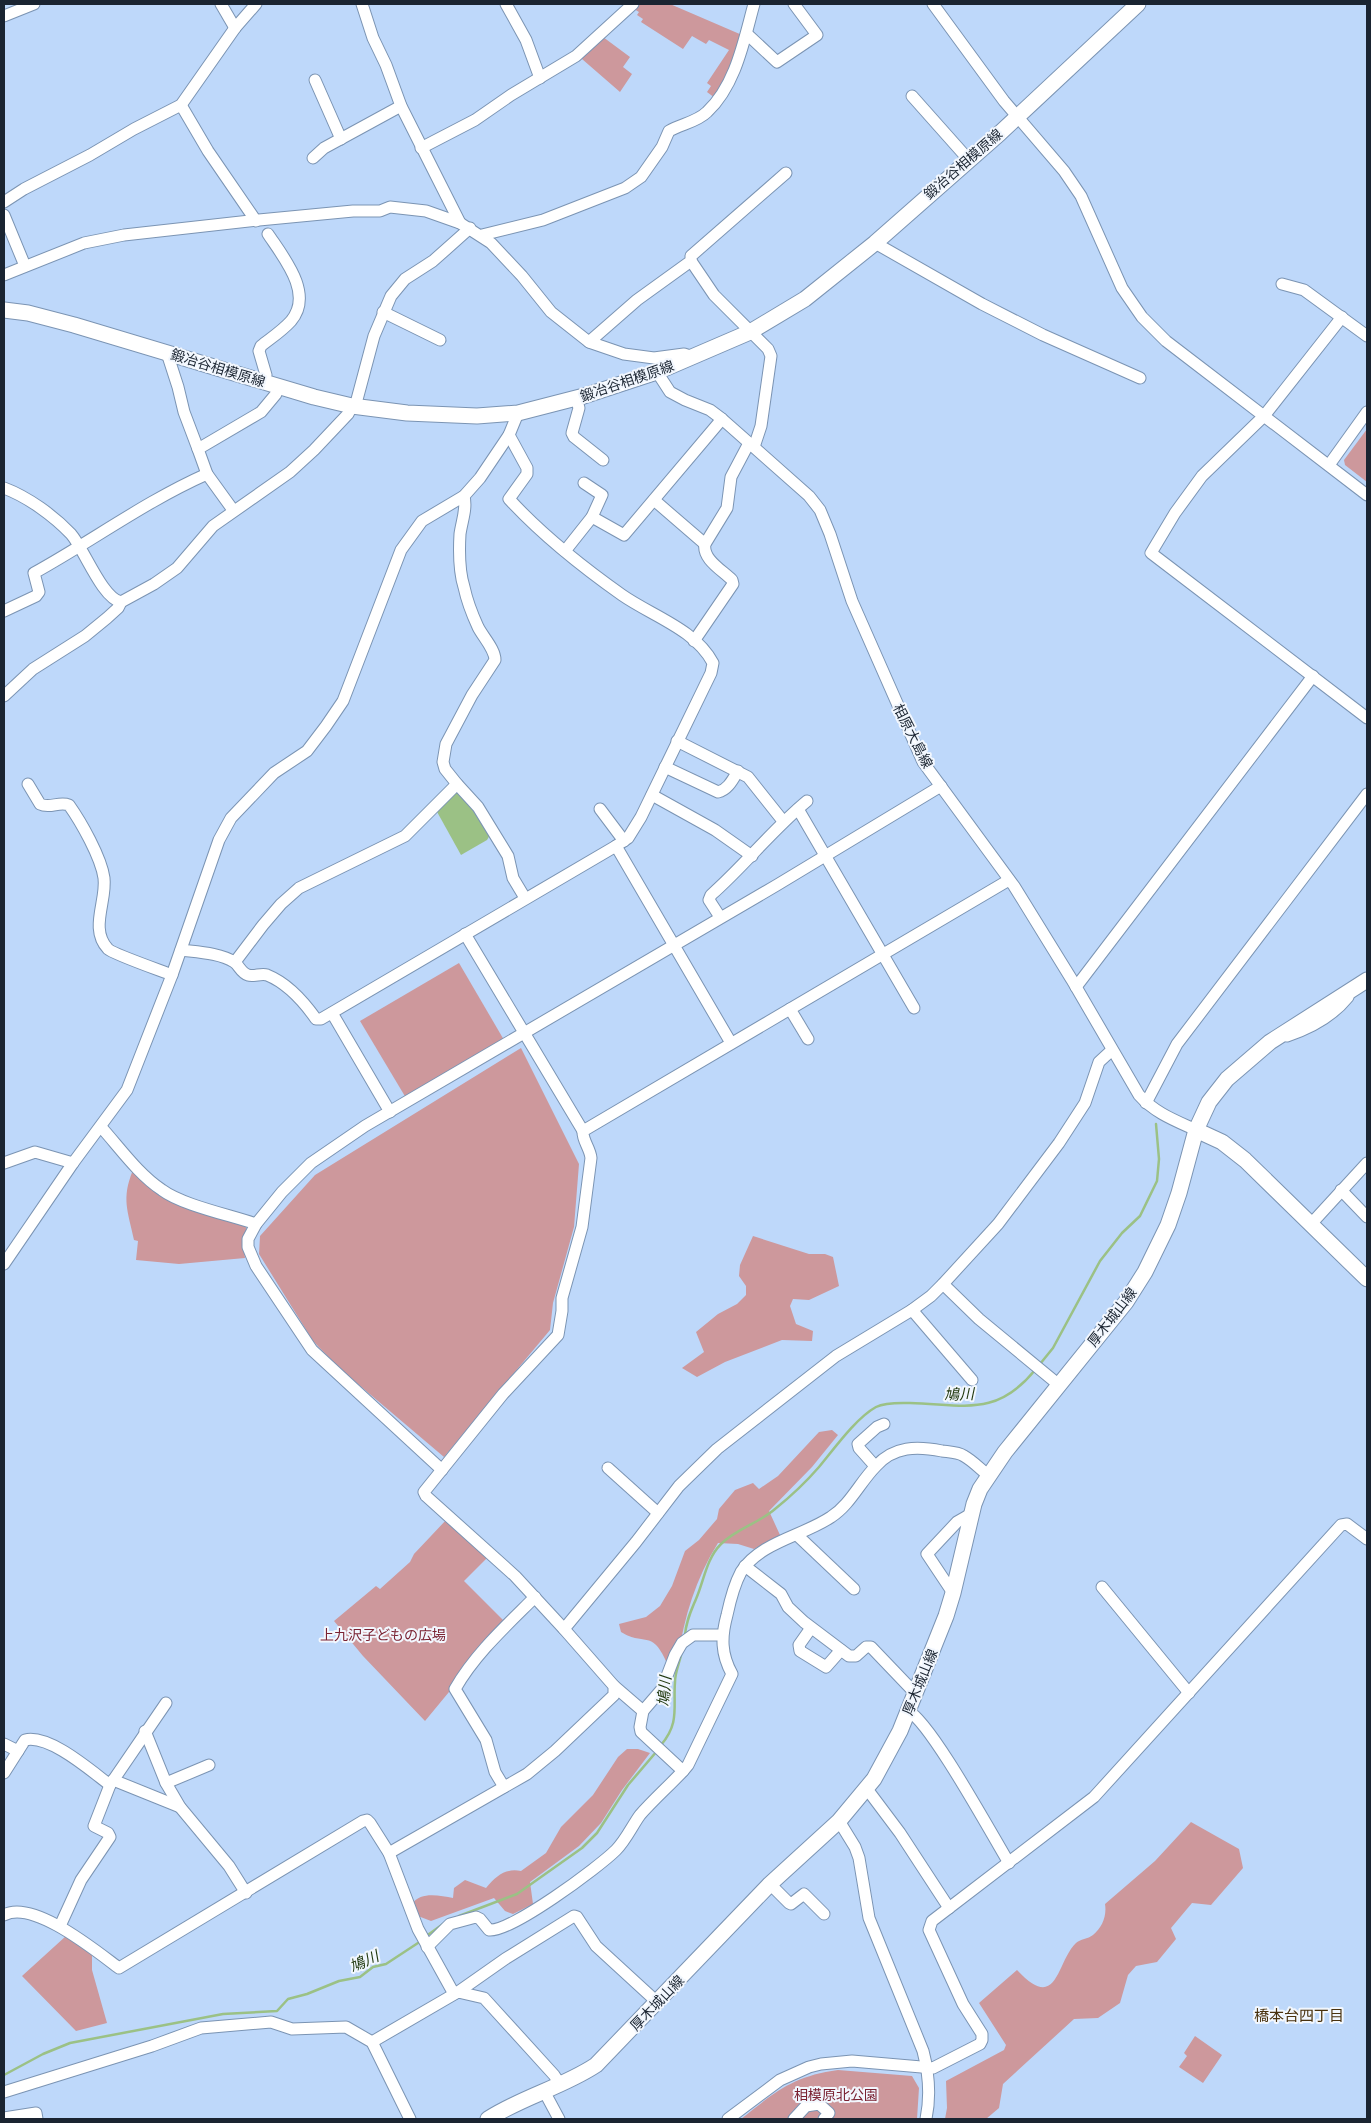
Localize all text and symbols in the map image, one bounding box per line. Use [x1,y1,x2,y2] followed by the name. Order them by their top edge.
[921,126,1005,202] street label: 鍛冶谷相模原線
[169,346,267,390] street label: 鍛冶谷相模原線
[578,357,676,405] street label: 鍛冶谷相模原線
[890,701,936,771] street label: 相原大島線
[1084,1284,1140,1350] street label: 厚木城山線
[944,1385,976,1403] water label: 鳩川
[320,1627,446,1643] park label: 上九沢子どもの広場
[899,1647,941,1717] street label: 厚木城山線
[654,1673,674,1707] water label: 鳩川
[347,1946,383,1975] water label: 鳩川
[627,1972,687,2034] street label: 厚木城山線
[1254,2007,1344,2024] district label: 橋本台四丁目
[794,2087,878,2103] park label: 相模原北公園

